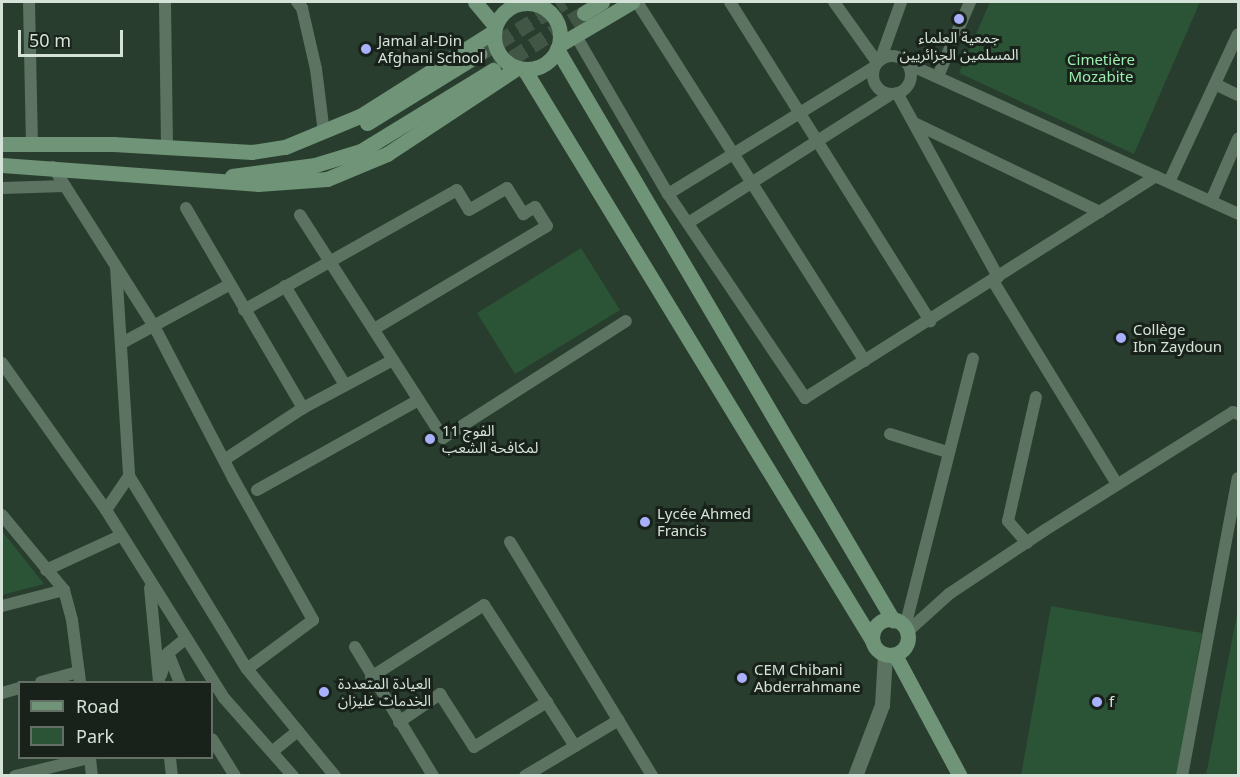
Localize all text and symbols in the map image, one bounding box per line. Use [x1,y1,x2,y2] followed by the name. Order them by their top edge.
[952,12,966,26] marker: جمعية العلماء المسلمين الجزائريين
[21,18,126,56] scale bar
[29,28,71,52] text: 50 m
[899,28,1019,63] place label: جمعية العلماء المسلمين الجزائريين
[378,31,483,66] place label: Jamal al-Din Afghani School
[359,42,373,56] marker: Jamal al-Din Afghani School
[1067,50,1135,85] park label: Cimetière Mozabite
[1133,320,1222,355] place label: Collège Ibn Zaydoun
[1114,331,1128,345] marker: Collège Ibn Zaydoun
[442,421,538,456] place label: الفوج 11 لمكافحة الشعب
[423,432,437,446] marker: الفوج 11 لمكافحة الشعب
[657,504,751,539] place label: Lycée Ahmed Francis
[638,515,652,529] marker: Lycée Ahmed Francis
[754,660,860,695] place label: CEM Chibani Abderrahmane
[735,671,749,685] marker: CEM Chibani Abderrahmane
[338,674,431,709] place label: العيادة المتعددة الخدمات غليزان
[18,681,213,759] legend
[315,683,333,701] marker: العيادة المتعددة الخدمات غليزان
[1109,693,1114,711] place label: f
[76,694,119,718] text: Road
[1090,695,1104,709] marker: f
[76,724,114,748] text: Park

